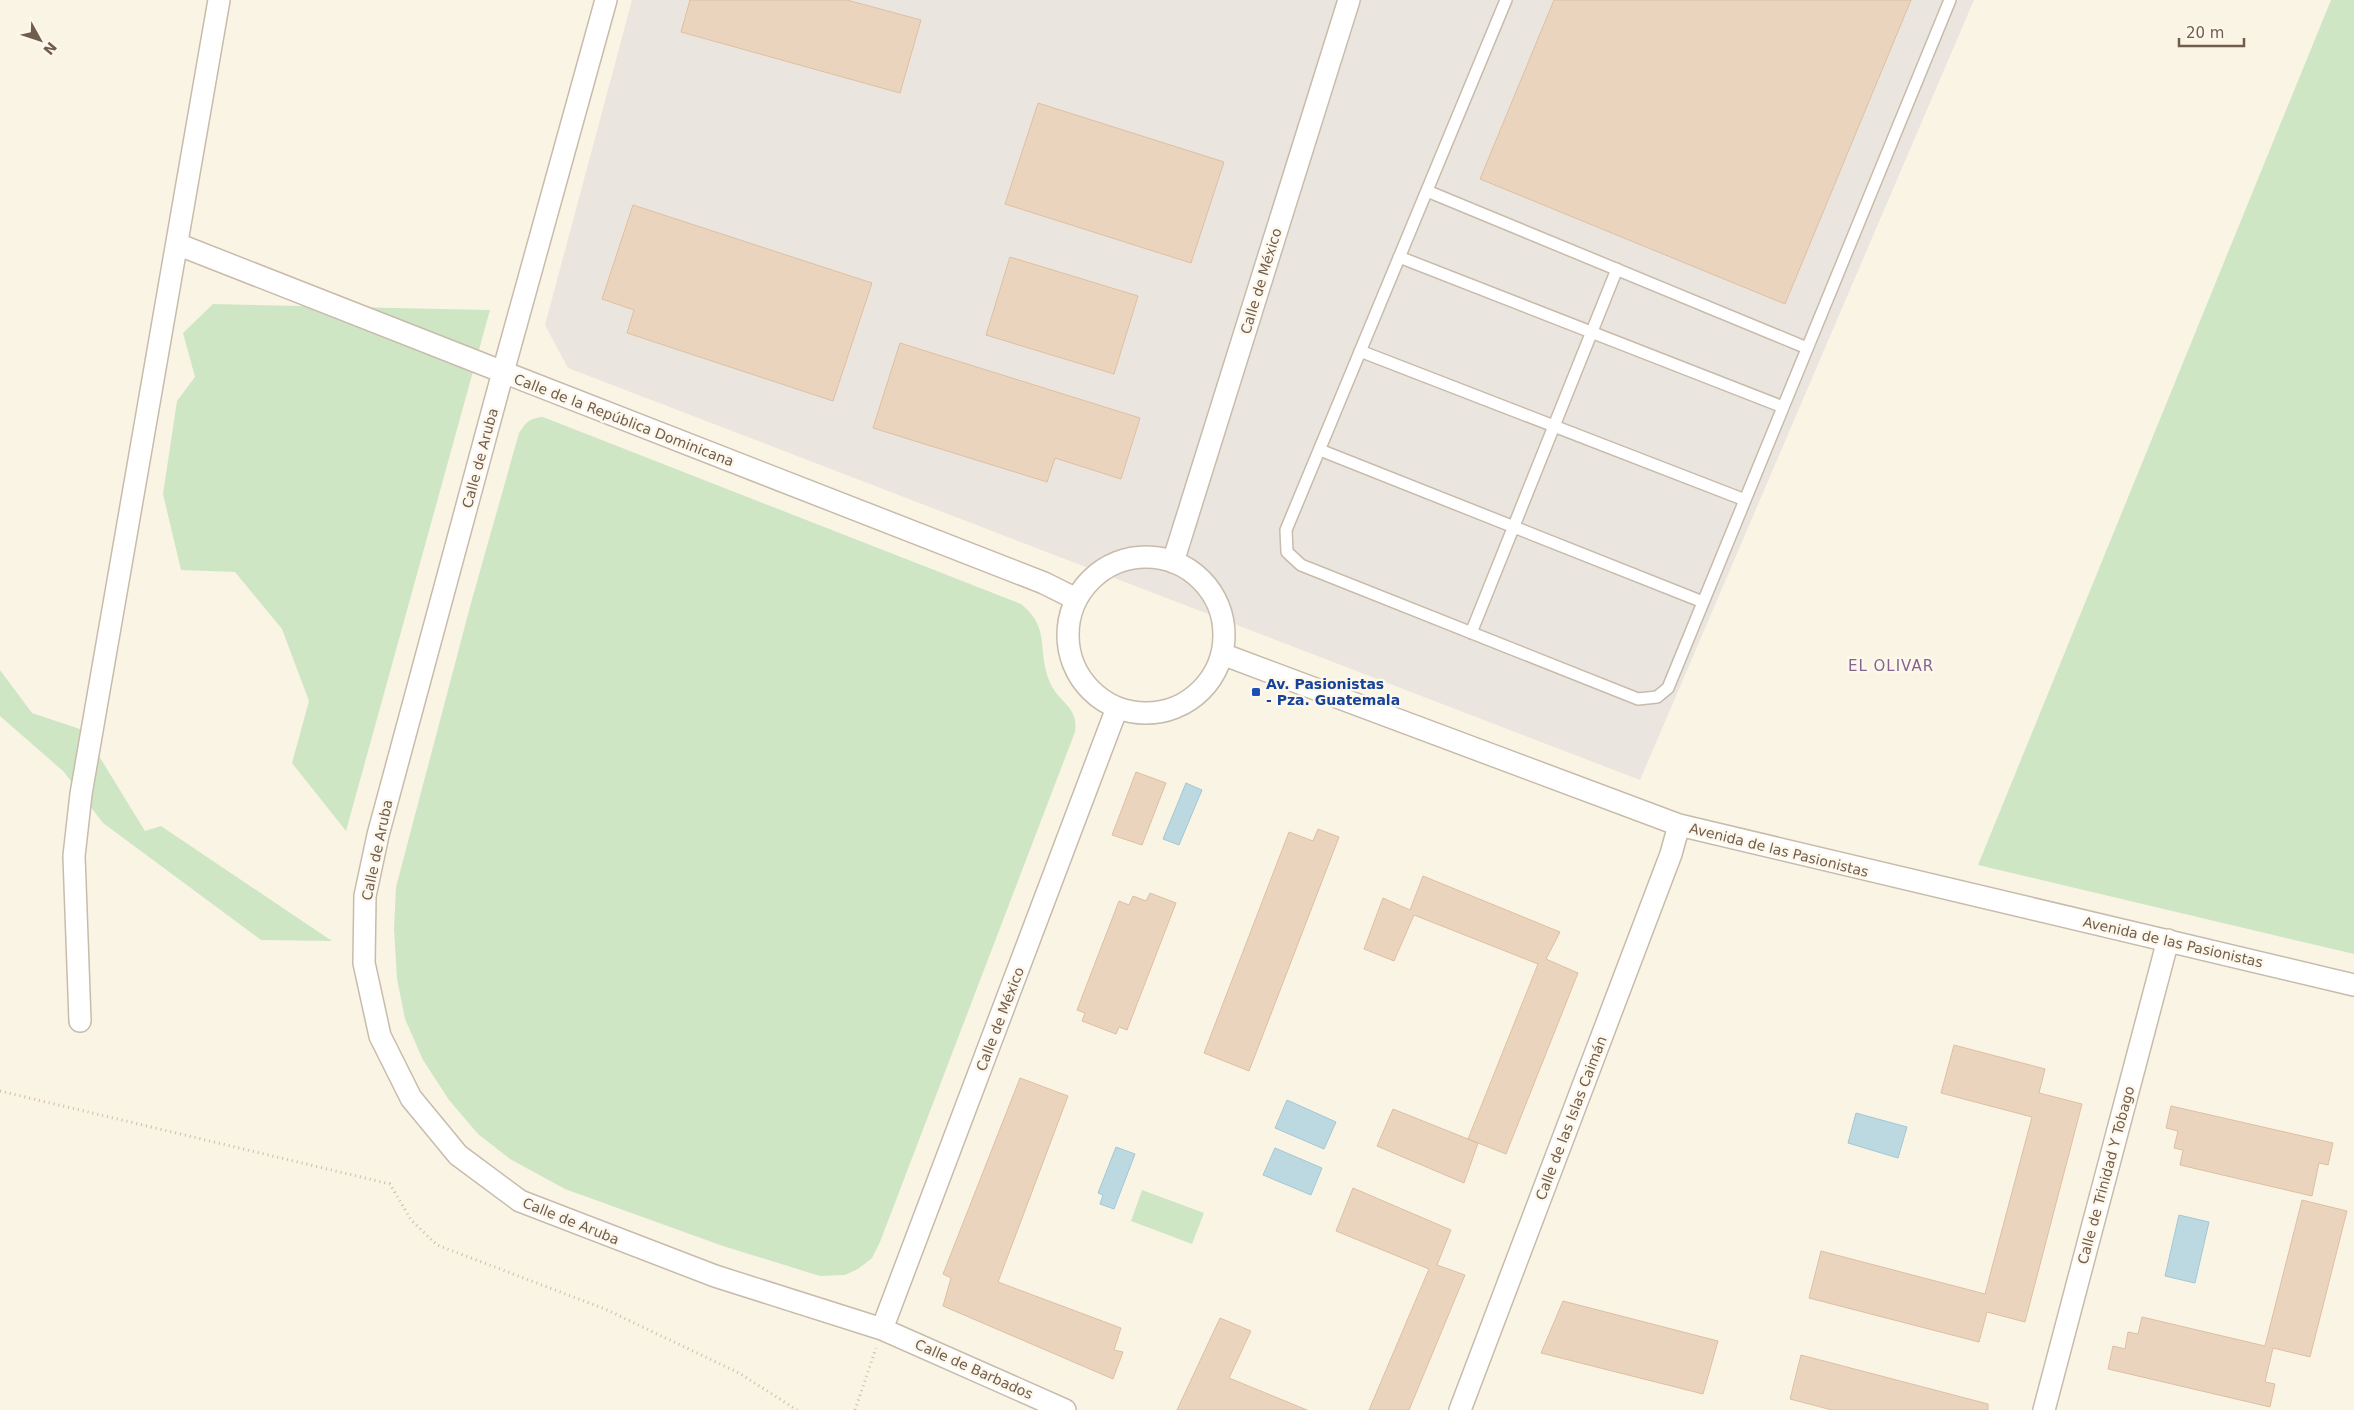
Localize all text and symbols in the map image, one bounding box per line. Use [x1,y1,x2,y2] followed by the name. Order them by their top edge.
[15,15,65,65] north arrow
[2179,15,2244,47] scale bar
[2186,24,2224,42] text: 20 m
[40,39,60,58] text: N
[1237,226,1285,336] street label: Calle de México
[512,371,736,469] street label: Calle de la República Dominicana
[459,406,501,510] street label: Calle de Aruba
[1848,657,1934,675] district label: EL OLIVAR
[1266,676,1400,708] place label: Av. Pasionistas - Pza. Guatemala
[1250,686,1262,698] marker: Av. Pasionistas - Pza. Guatemala
[358,798,396,902] street label: Calle de Aruba
[1688,820,1870,880] street label: Avenida de las Pasionistas
[2082,914,2264,970] street label: Avenida de las Pasionistas
[973,965,1027,1073] street label: Calle de México
[1532,1034,1610,1202] street label: Calle de las Islas Caimán
[2075,1084,2137,1266] street label: Calle de Trinidad Y Tobago
[520,1194,622,1248] street label: Calle de Aruba
[913,1336,1035,1402] street label: Calle de Barbados

